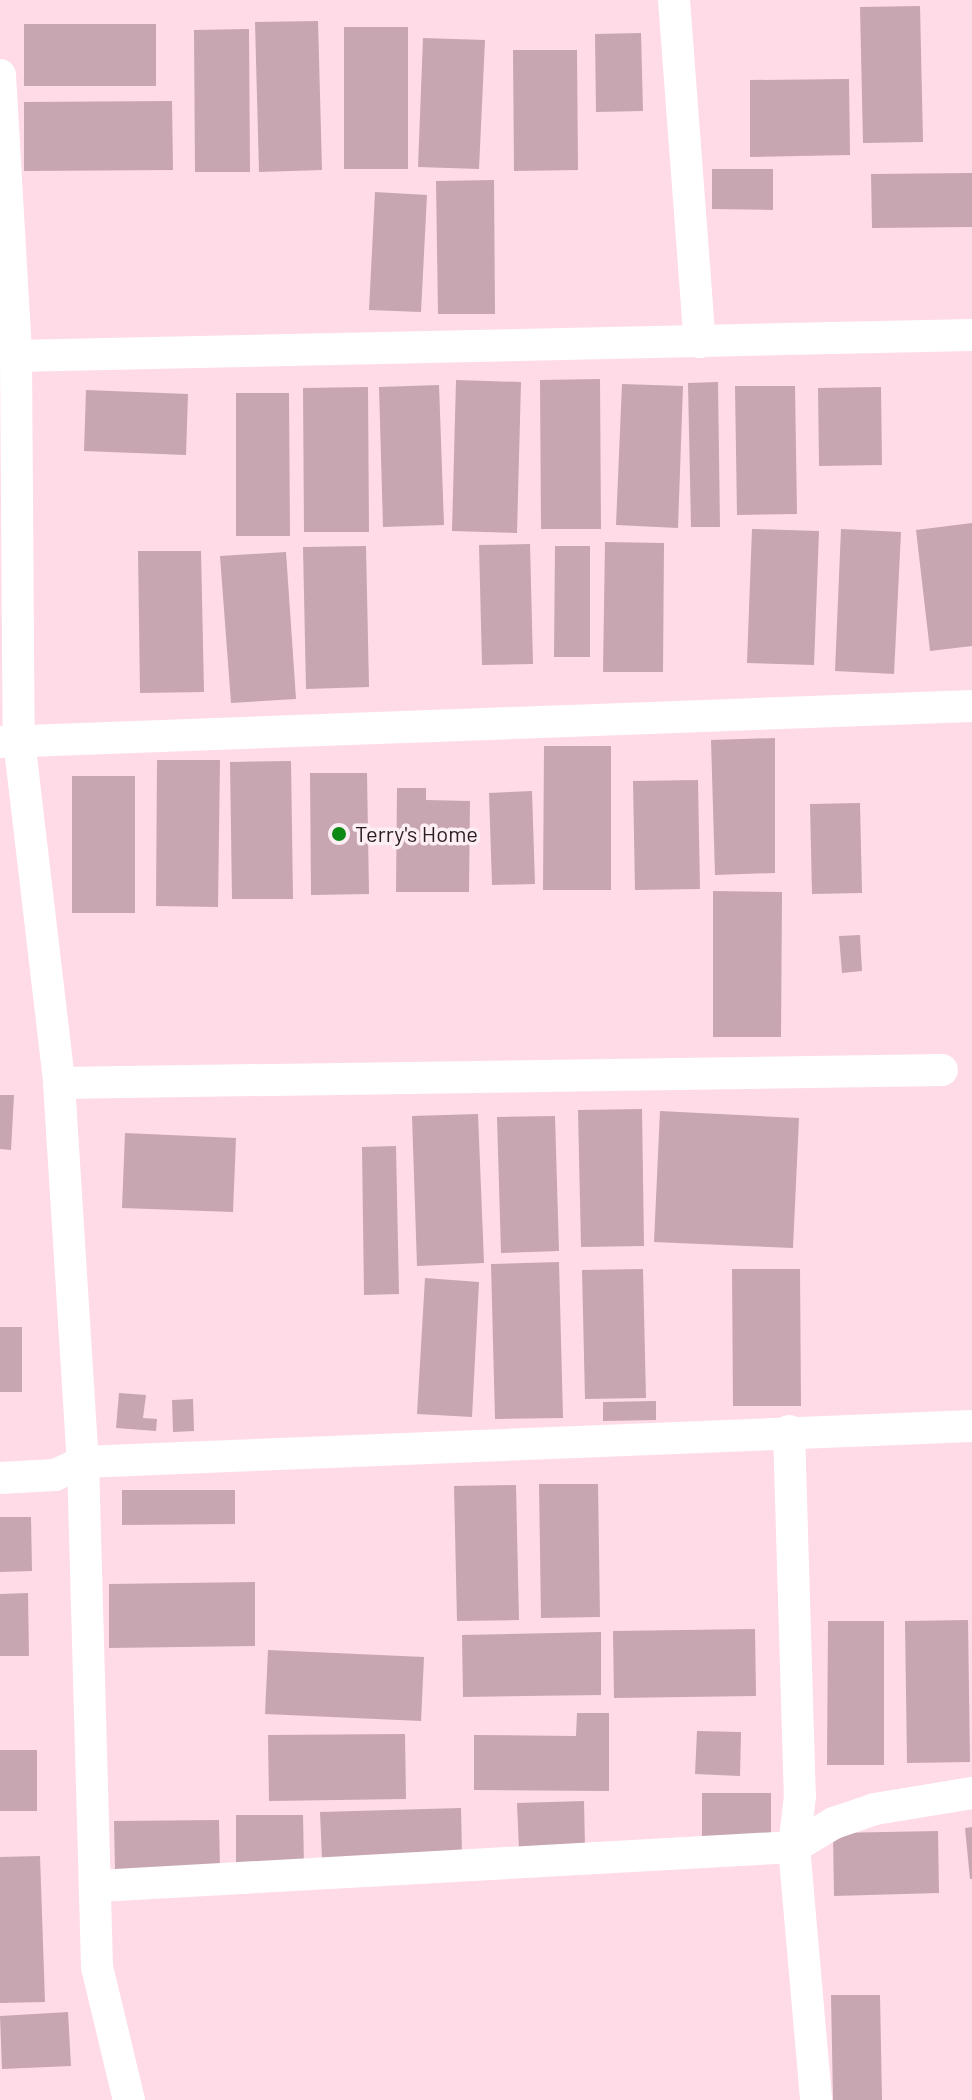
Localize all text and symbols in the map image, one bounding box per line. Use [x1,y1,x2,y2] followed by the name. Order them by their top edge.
[355,821,478,847] place label: Terry's Home
[330,825,348,843] marker: Terry's Home

